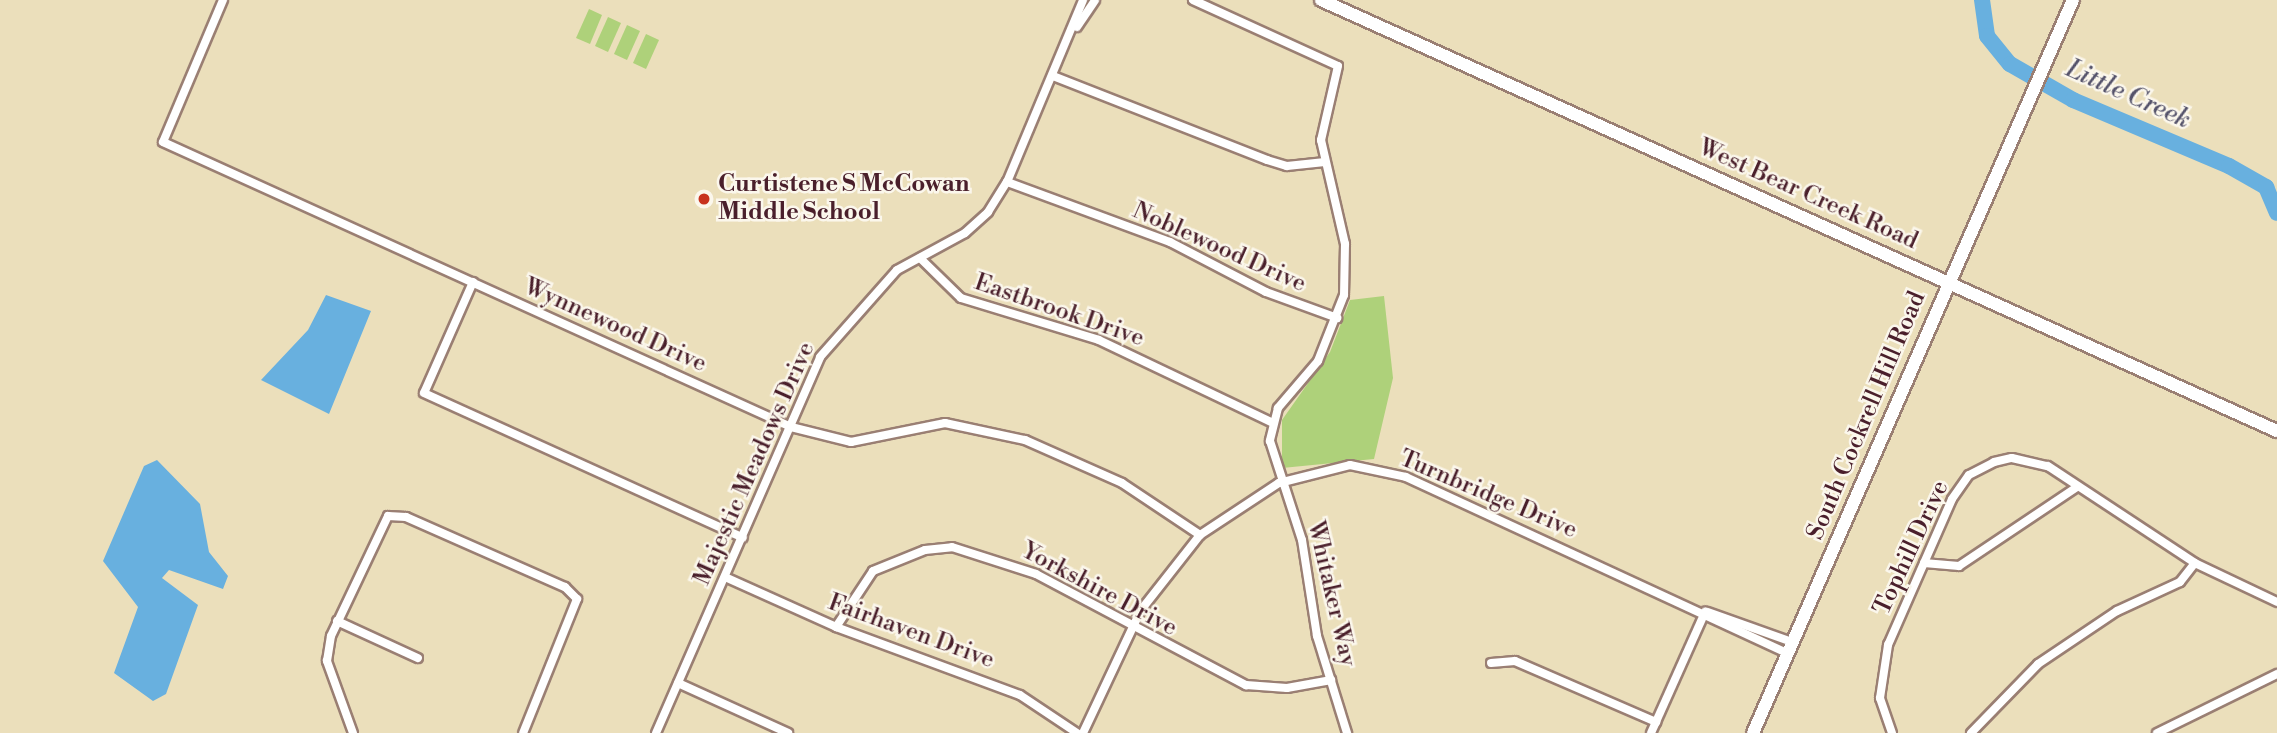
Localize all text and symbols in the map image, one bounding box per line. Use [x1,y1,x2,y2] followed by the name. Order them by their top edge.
[2061,54,2195,136] water label: Little Creek
[1694,134,1922,256] street label: West Bear Creek Road
[718,171,969,227] place label: Curtistene S McCowan Middle School
[696,191,712,207] marker: Curtistene S McCowan Middle School
[1128,197,1310,299] street label: Noblewood Drive
[970,268,1148,354] street label: Eastbrook Drive
[519,273,711,379] street label: Wynnewood Drive
[1802,287,1932,545] street label: South Cockrell Hill Road
[688,338,822,590] street label: Majestic Meadows Drive
[1395,445,1581,545] street label: Turnbridge Drive
[1868,476,1956,620] street label: Tophill Drive
[1300,518,1362,670] street label: Whitaker Way
[1016,537,1182,643] street label: Yorkshire Drive
[824,589,998,675] street label: Fairhaven Drive

